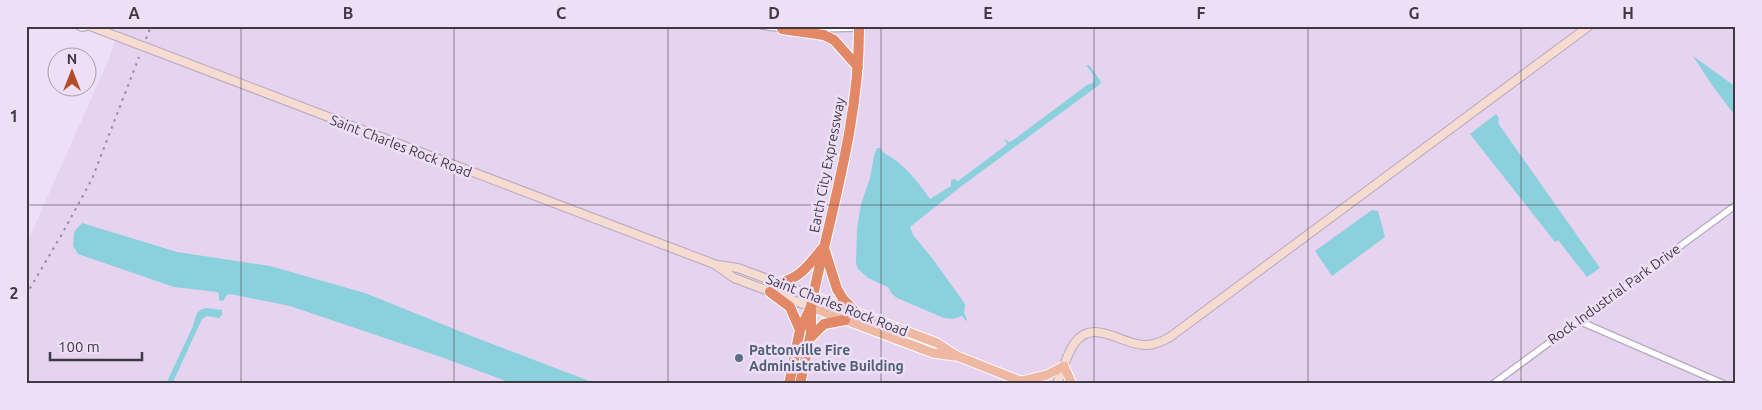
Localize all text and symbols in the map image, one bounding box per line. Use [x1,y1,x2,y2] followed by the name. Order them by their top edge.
[128,4,140,22] text: A
[343,4,353,22] text: B
[556,4,566,22] text: C
[768,4,780,22] text: D
[983,4,993,22] text: E
[1197,4,1206,22] text: F
[1408,4,1420,22] text: G
[1622,4,1634,22] text: H
[48,48,98,98] north arrow
[67,51,77,67] text: N
[806,96,848,234] street label: Earth City Expressway
[9,107,19,125] text: 1
[328,112,474,180] street label: Saint Charles Rock Road
[1545,241,1683,347] street label: Rock Industrial Park Drive
[764,271,910,339] street label: Saint Charles Rock Road
[9,284,19,302] text: 2
[50,330,142,362] scale bar
[58,338,100,355] text: 100 m
[749,342,904,374] place label: Pattonville Fire Administrative Building
[733,352,745,364] marker: Pattonville Fire Administrative Building

